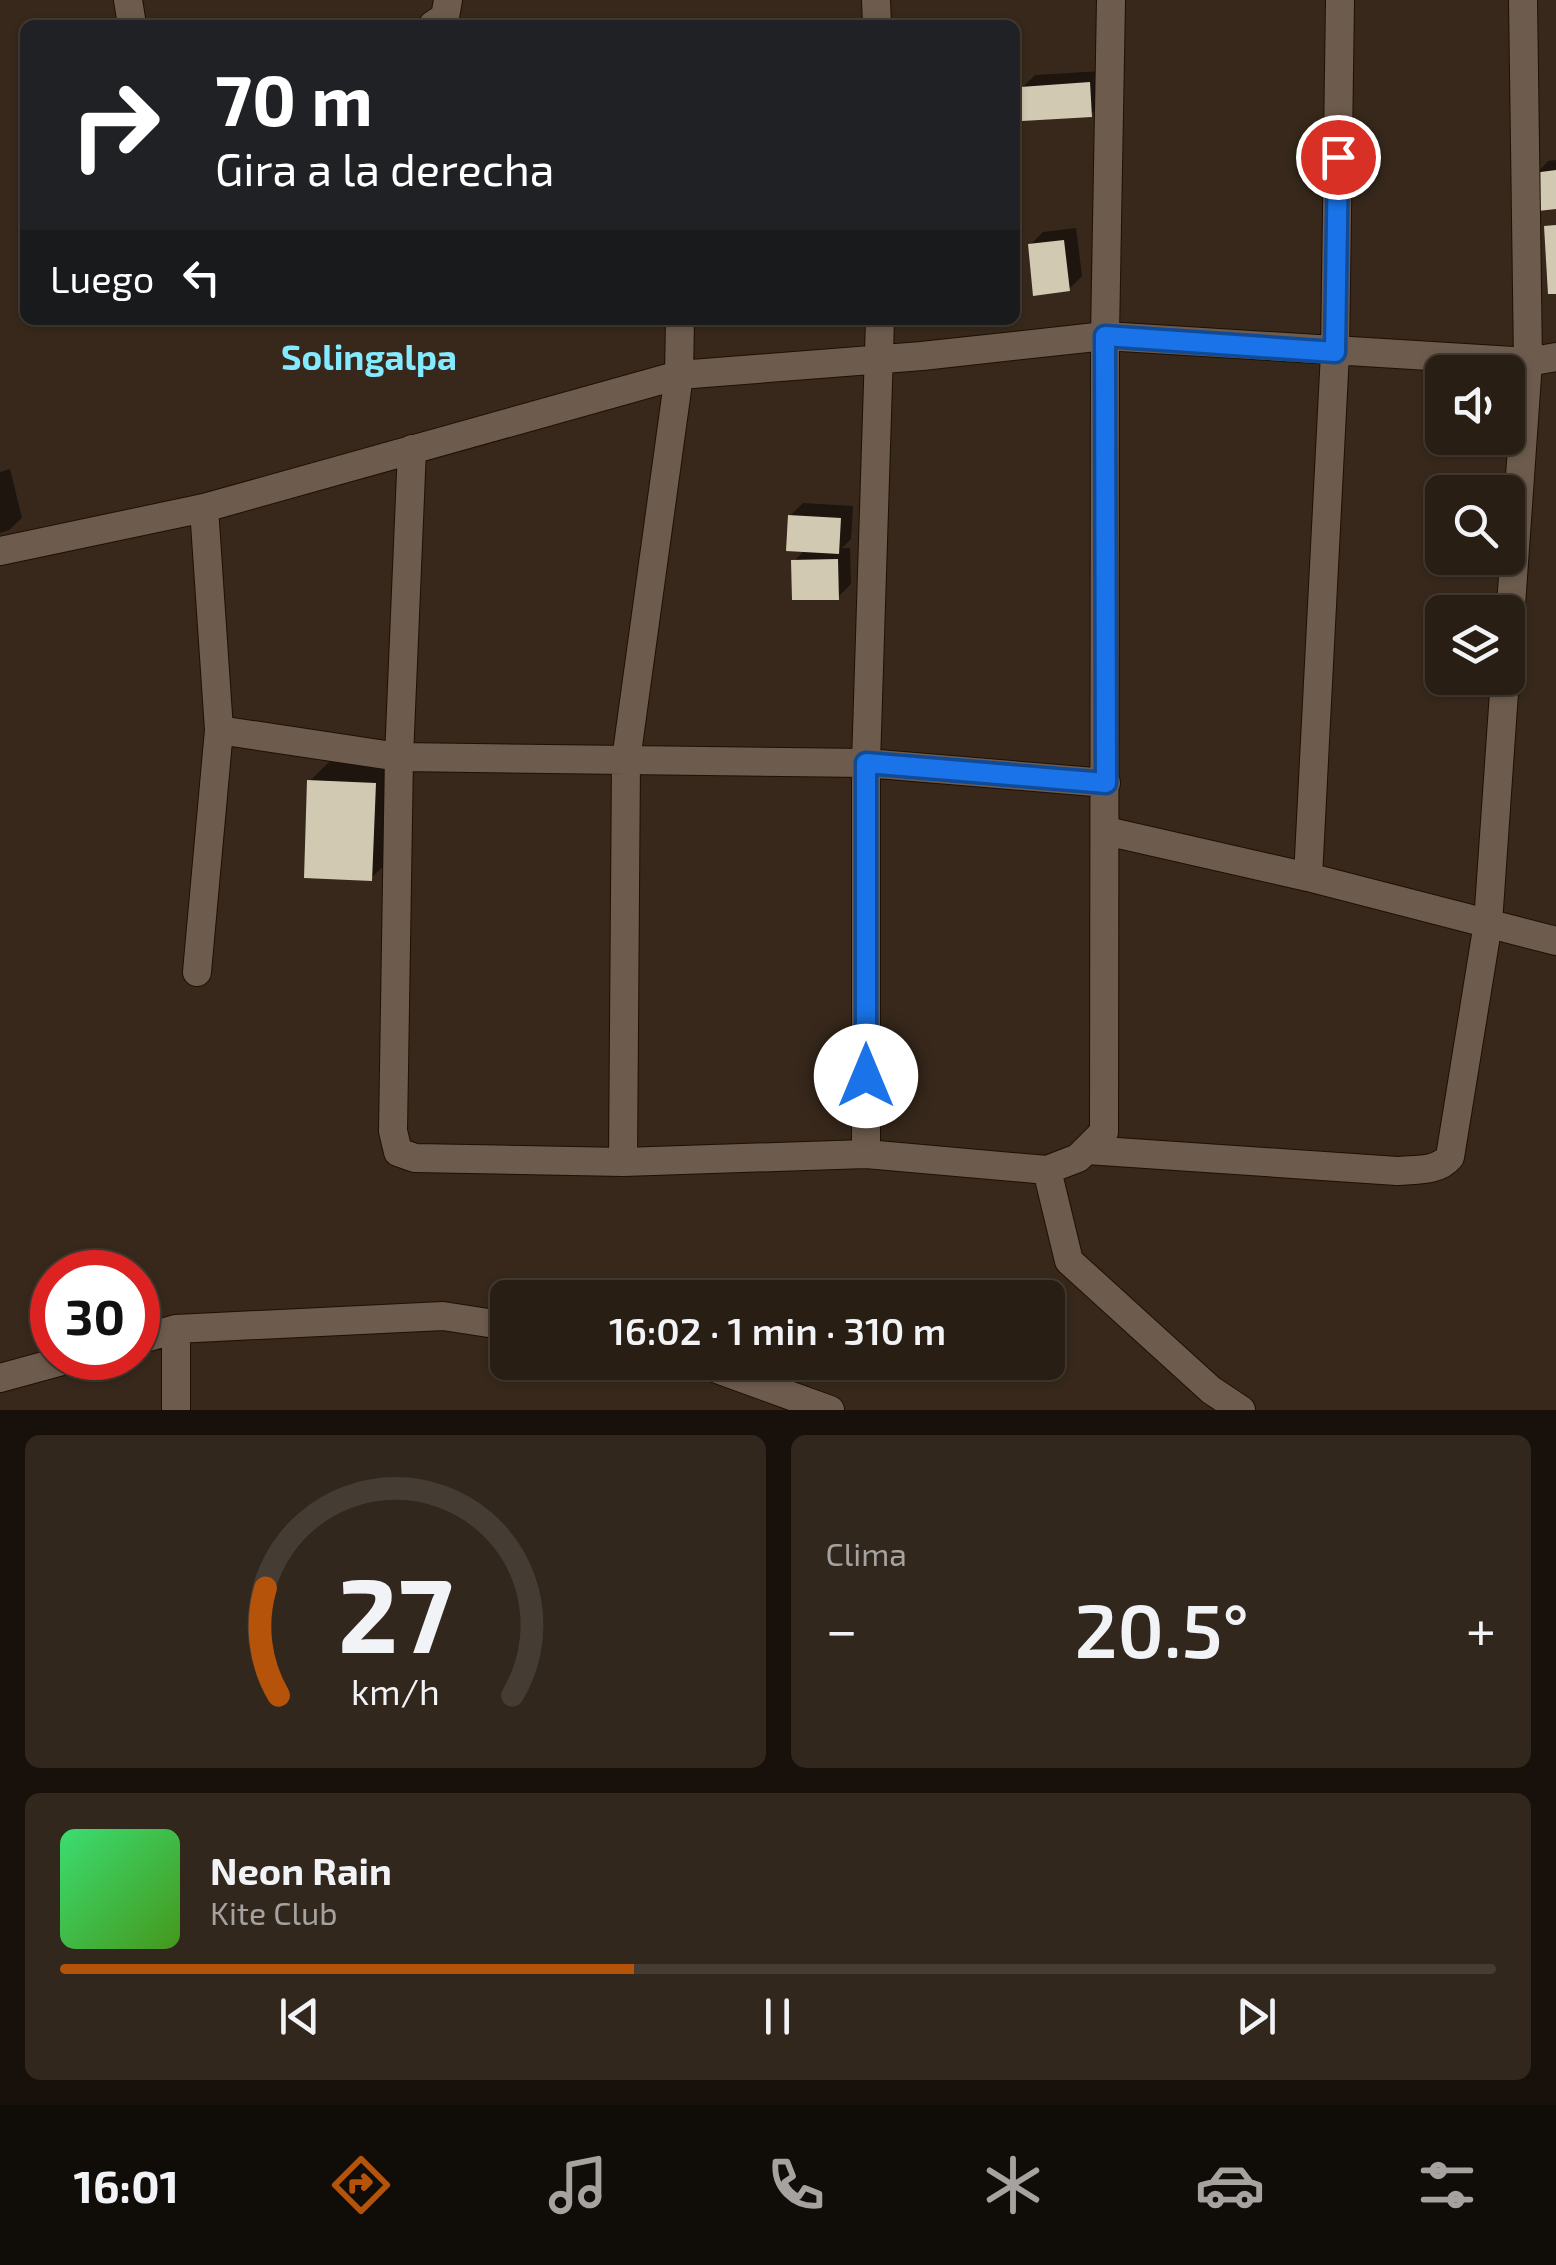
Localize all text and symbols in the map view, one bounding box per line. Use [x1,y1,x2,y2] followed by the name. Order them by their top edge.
[215,56,373,140] text: 70 m
[50,60,180,190] icon: right
[1296,115,1381,200] pin
[1311,130,1366,185] icon: arrive
[215,141,554,195] text: Gira a la derecha
[174,250,229,305] icon: left
[50,255,154,301] text: Luego
[281,335,457,377] district label: Solingalpa
[1425,355,1525,695] map controls
[1425,355,1525,455] button: sound
[1425,475,1525,575] button: search
[1425,595,1525,695] button: layers
[814,1024,918,1128] position arrow
[30,1250,160,1380] speed limit sign: 30
[609,1307,946,1353] text: 16:02 · 1 min · 310 m
[826,1534,907,1572] text: Clima
[338,1549,453,1674] text: 27
[1074,1583,1249,1673] text: 20.5°
[826,1595,858,1661] text: −
[1466,1595,1496,1661] text: +
[351,1669,440,1712] text: km/h
[210,1847,392,1893] text: Neon Rain
[210,1893,338,1931] text: Kite Club
[272,1989,327,2044] icon: previous
[750,1989,805,2044] icon: pause
[1229,1989,1284,2044] icon: next
[326,2150,396,2220] icon: directions
[543,2150,613,2220] icon: music
[761,2150,831,2220] icon: phone
[978,2150,1048,2220] icon: climate
[1195,2150,1265,2220] icon: car
[1412,2150,1482,2220] icon: filters
[74,2158,179,2212] text: 16:01

